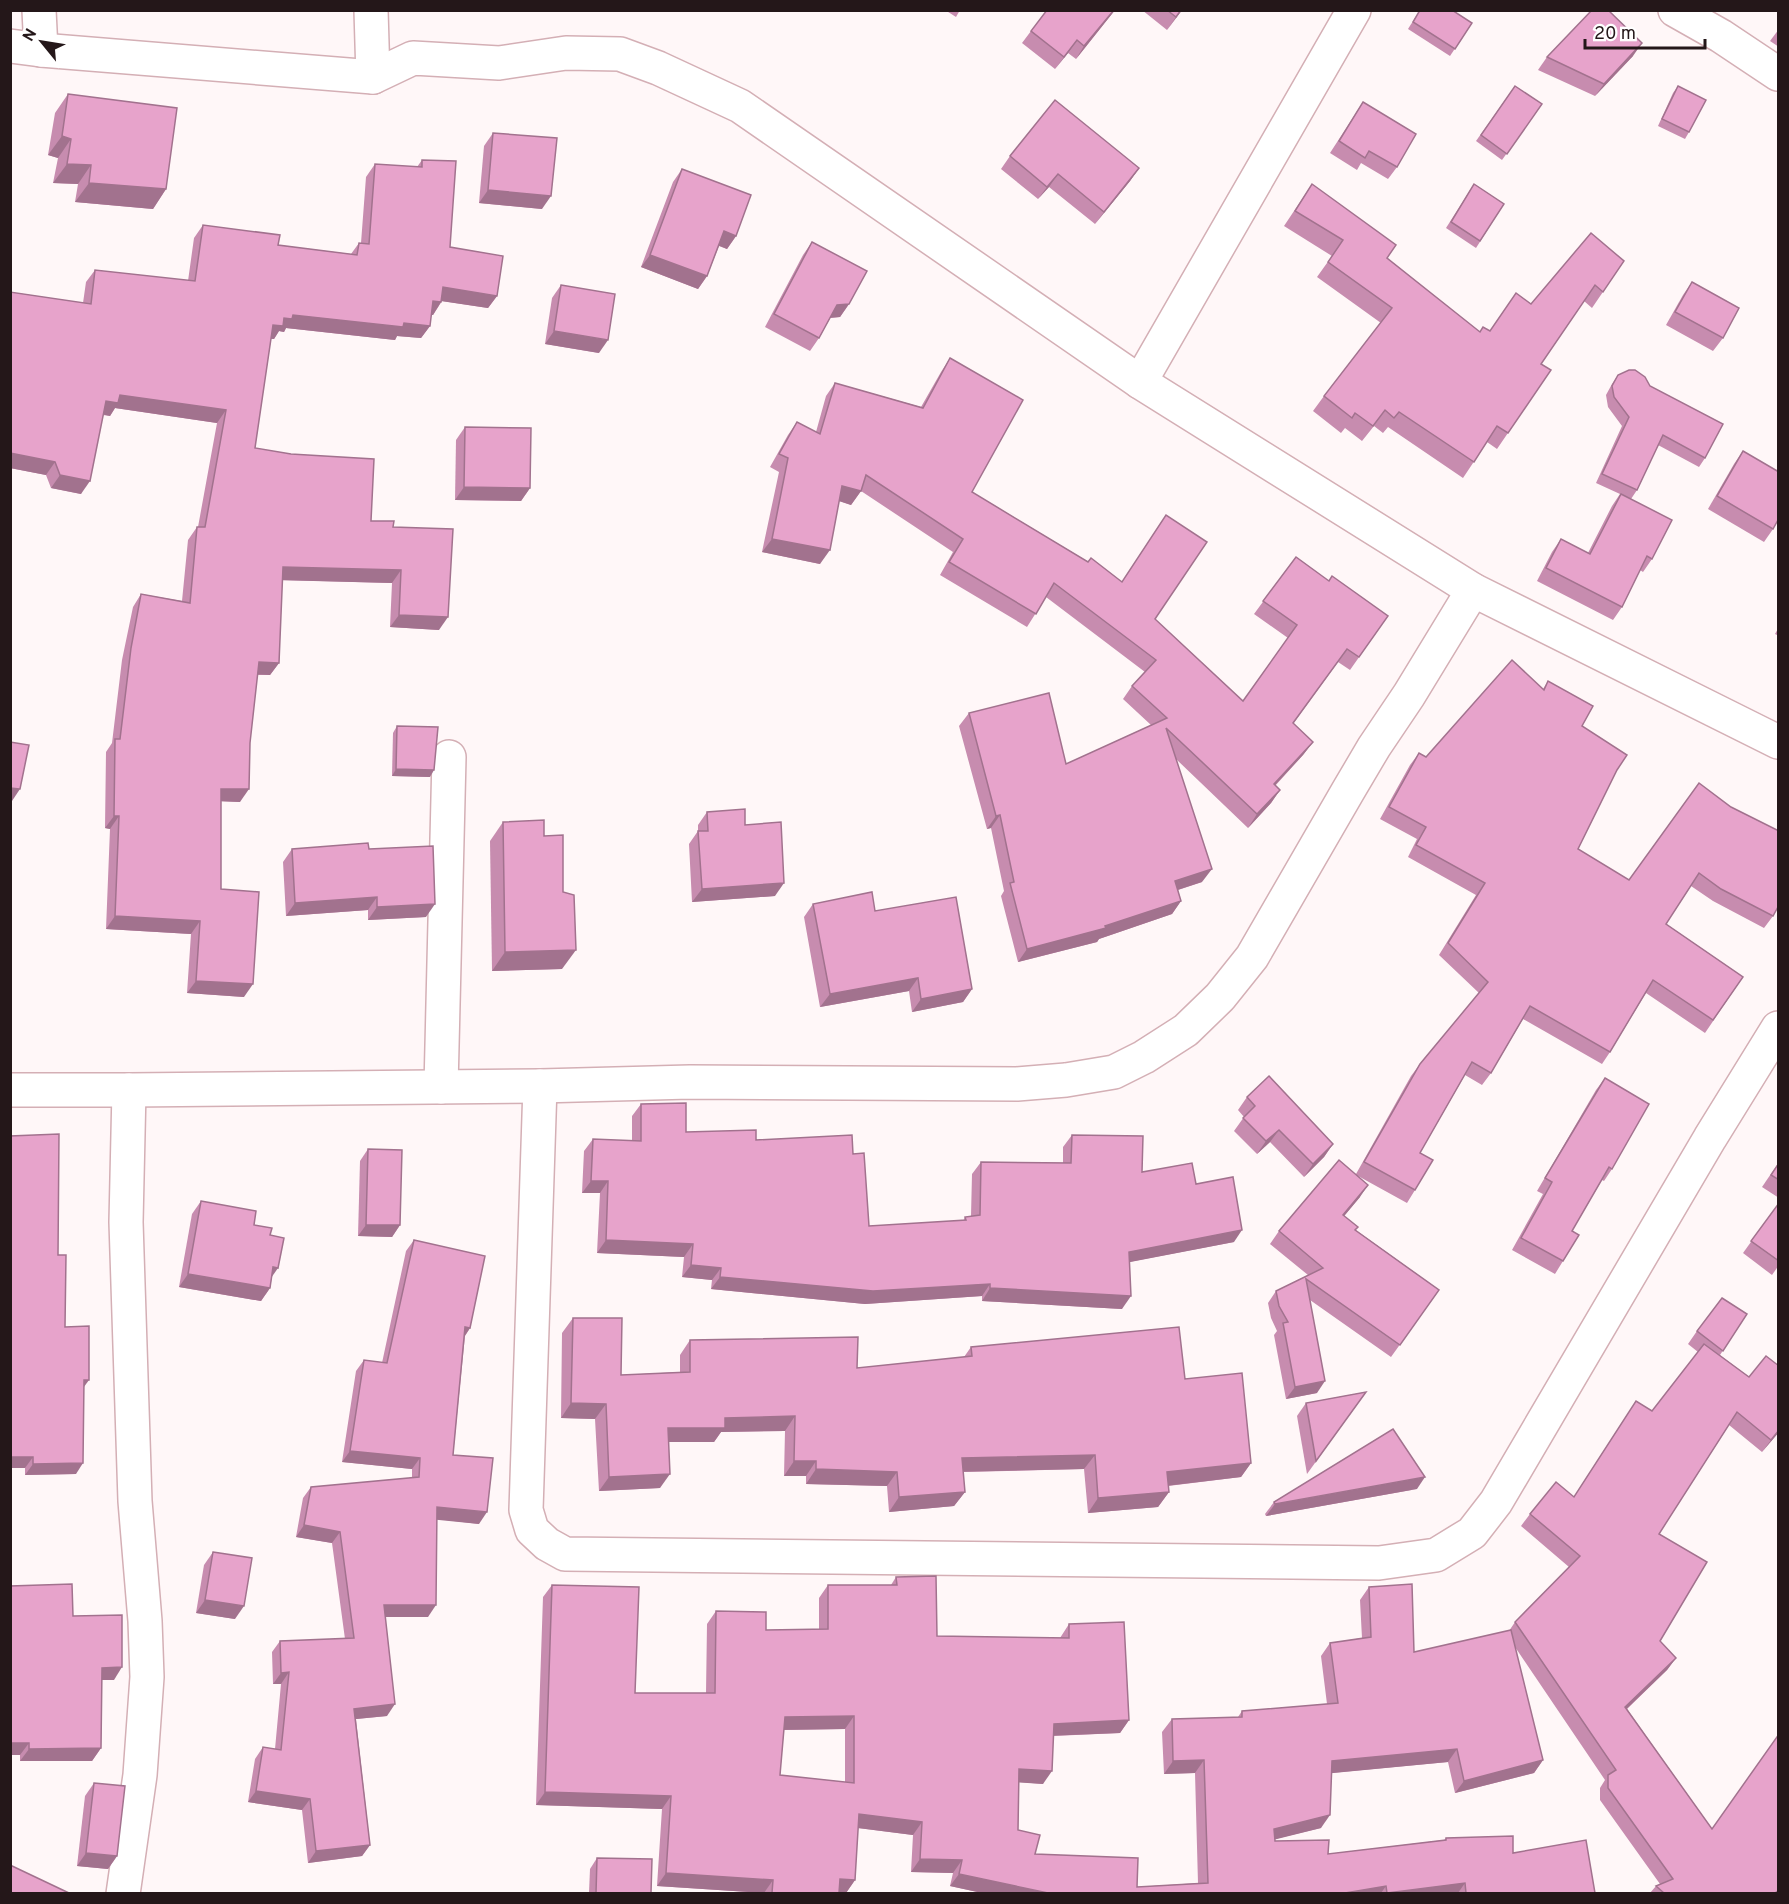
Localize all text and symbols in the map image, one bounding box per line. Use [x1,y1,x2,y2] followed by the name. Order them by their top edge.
[12,12,72,72] north arrow
[1585,12,1705,50] scale bar
[1594,23,1636,46] text: 20 m
[19,26,42,45] text: N

